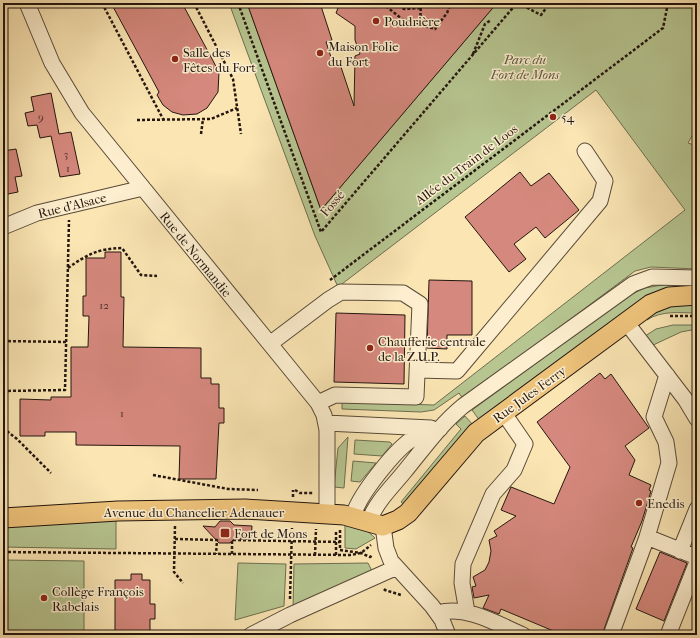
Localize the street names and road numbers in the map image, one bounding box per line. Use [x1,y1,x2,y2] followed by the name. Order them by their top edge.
[411,121,521,208] street label: Allée du Train de Loos
[317,187,348,219] street label: Fossé
[36,190,108,221] street label: Rue d'Alsace
[157,209,235,300] street label: Rue de Normandie
[490,362,570,426] street label: Rue Jules Ferry
[103,505,285,520] street label: Avenue du Chancelier Adenauer

